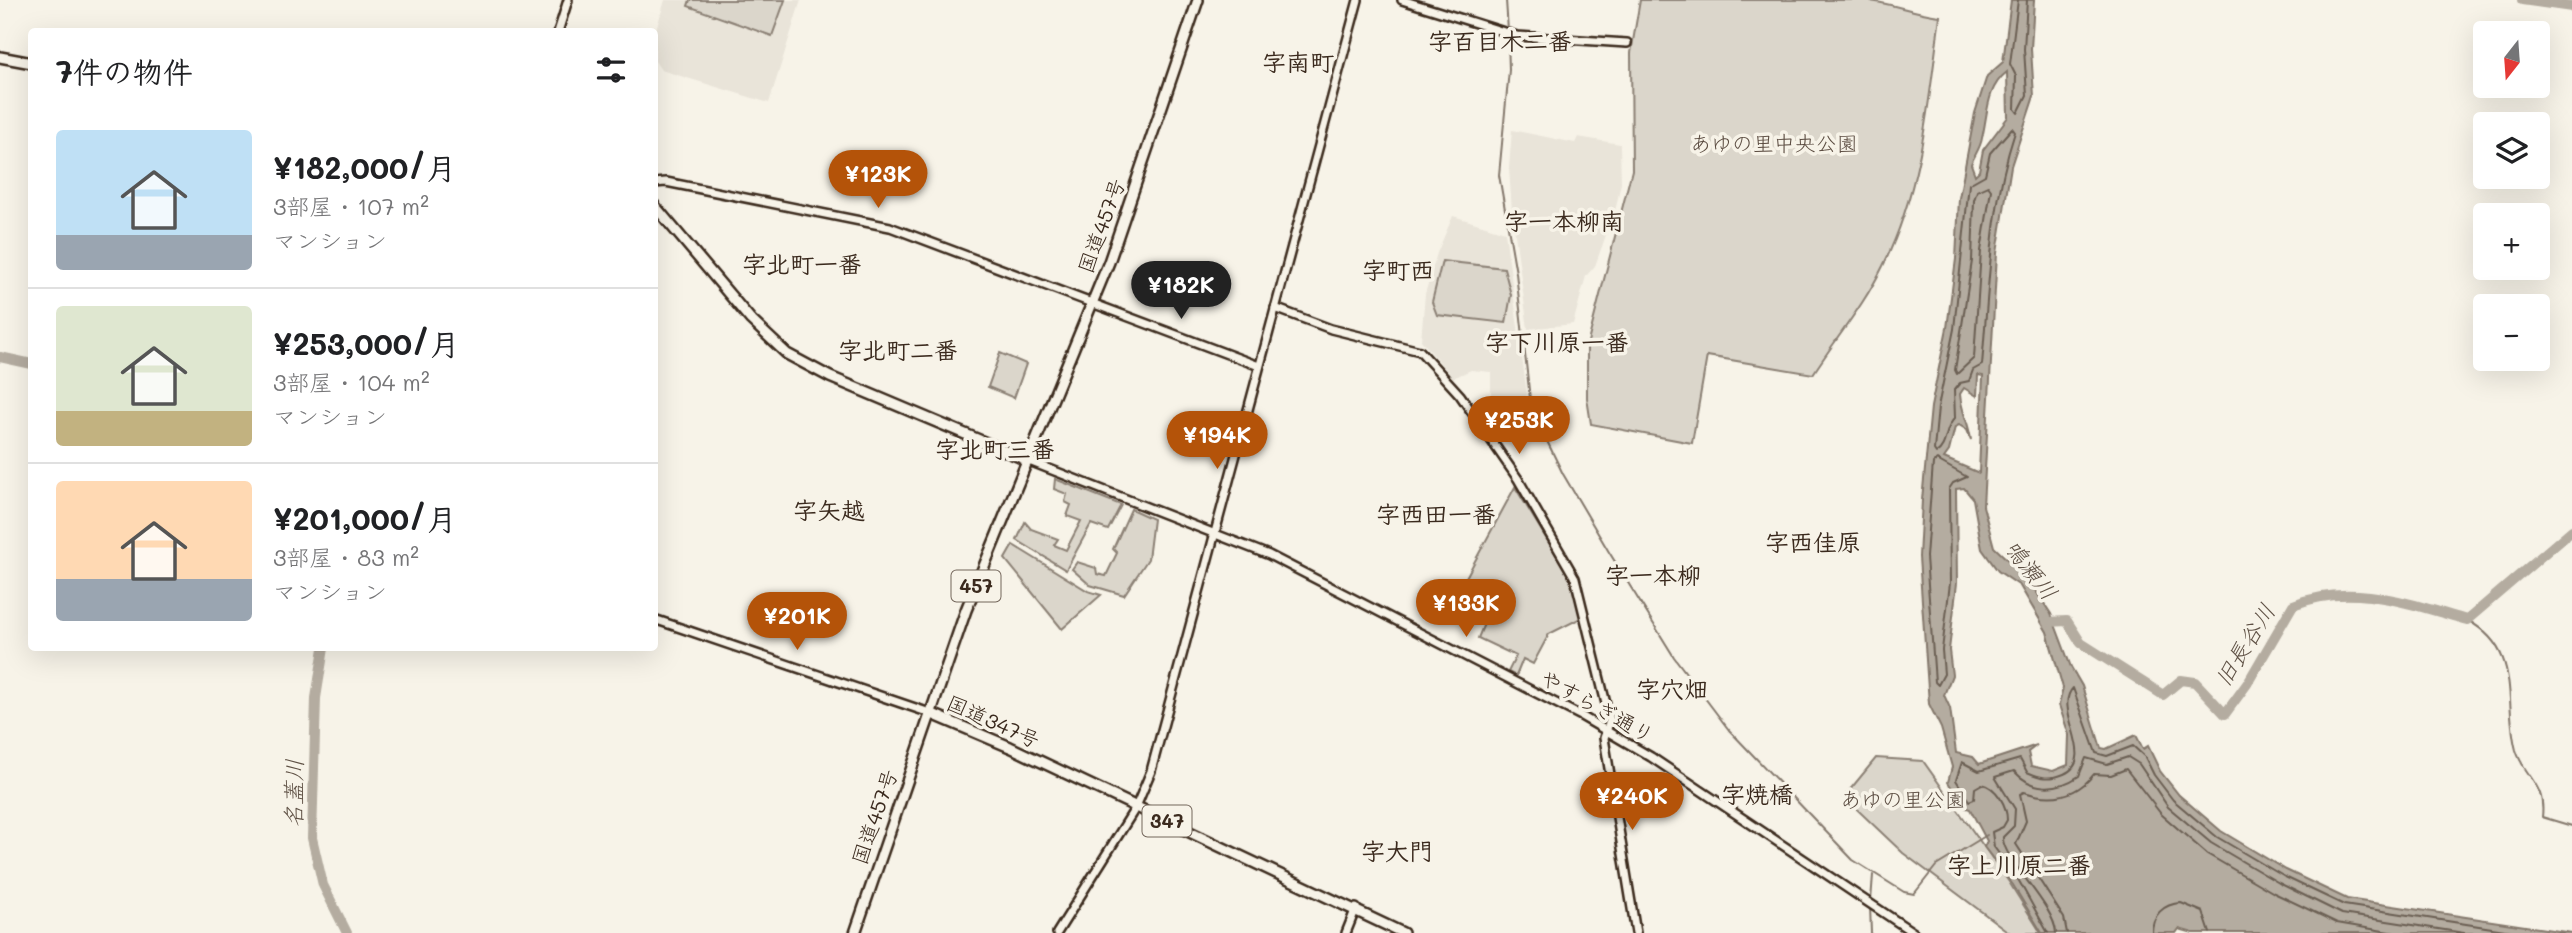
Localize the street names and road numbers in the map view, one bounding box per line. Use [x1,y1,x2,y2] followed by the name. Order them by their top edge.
[1071,174,1130,277] street label: 国道457号
[951,570,1000,601] road number: 457
[1536,663,1659,748] street label: やすらぎ通り
[943,688,1044,753] street label: 国道347号
[845,765,903,868] street label: 国道457号
[1142,806,1192,836] road number: 347

